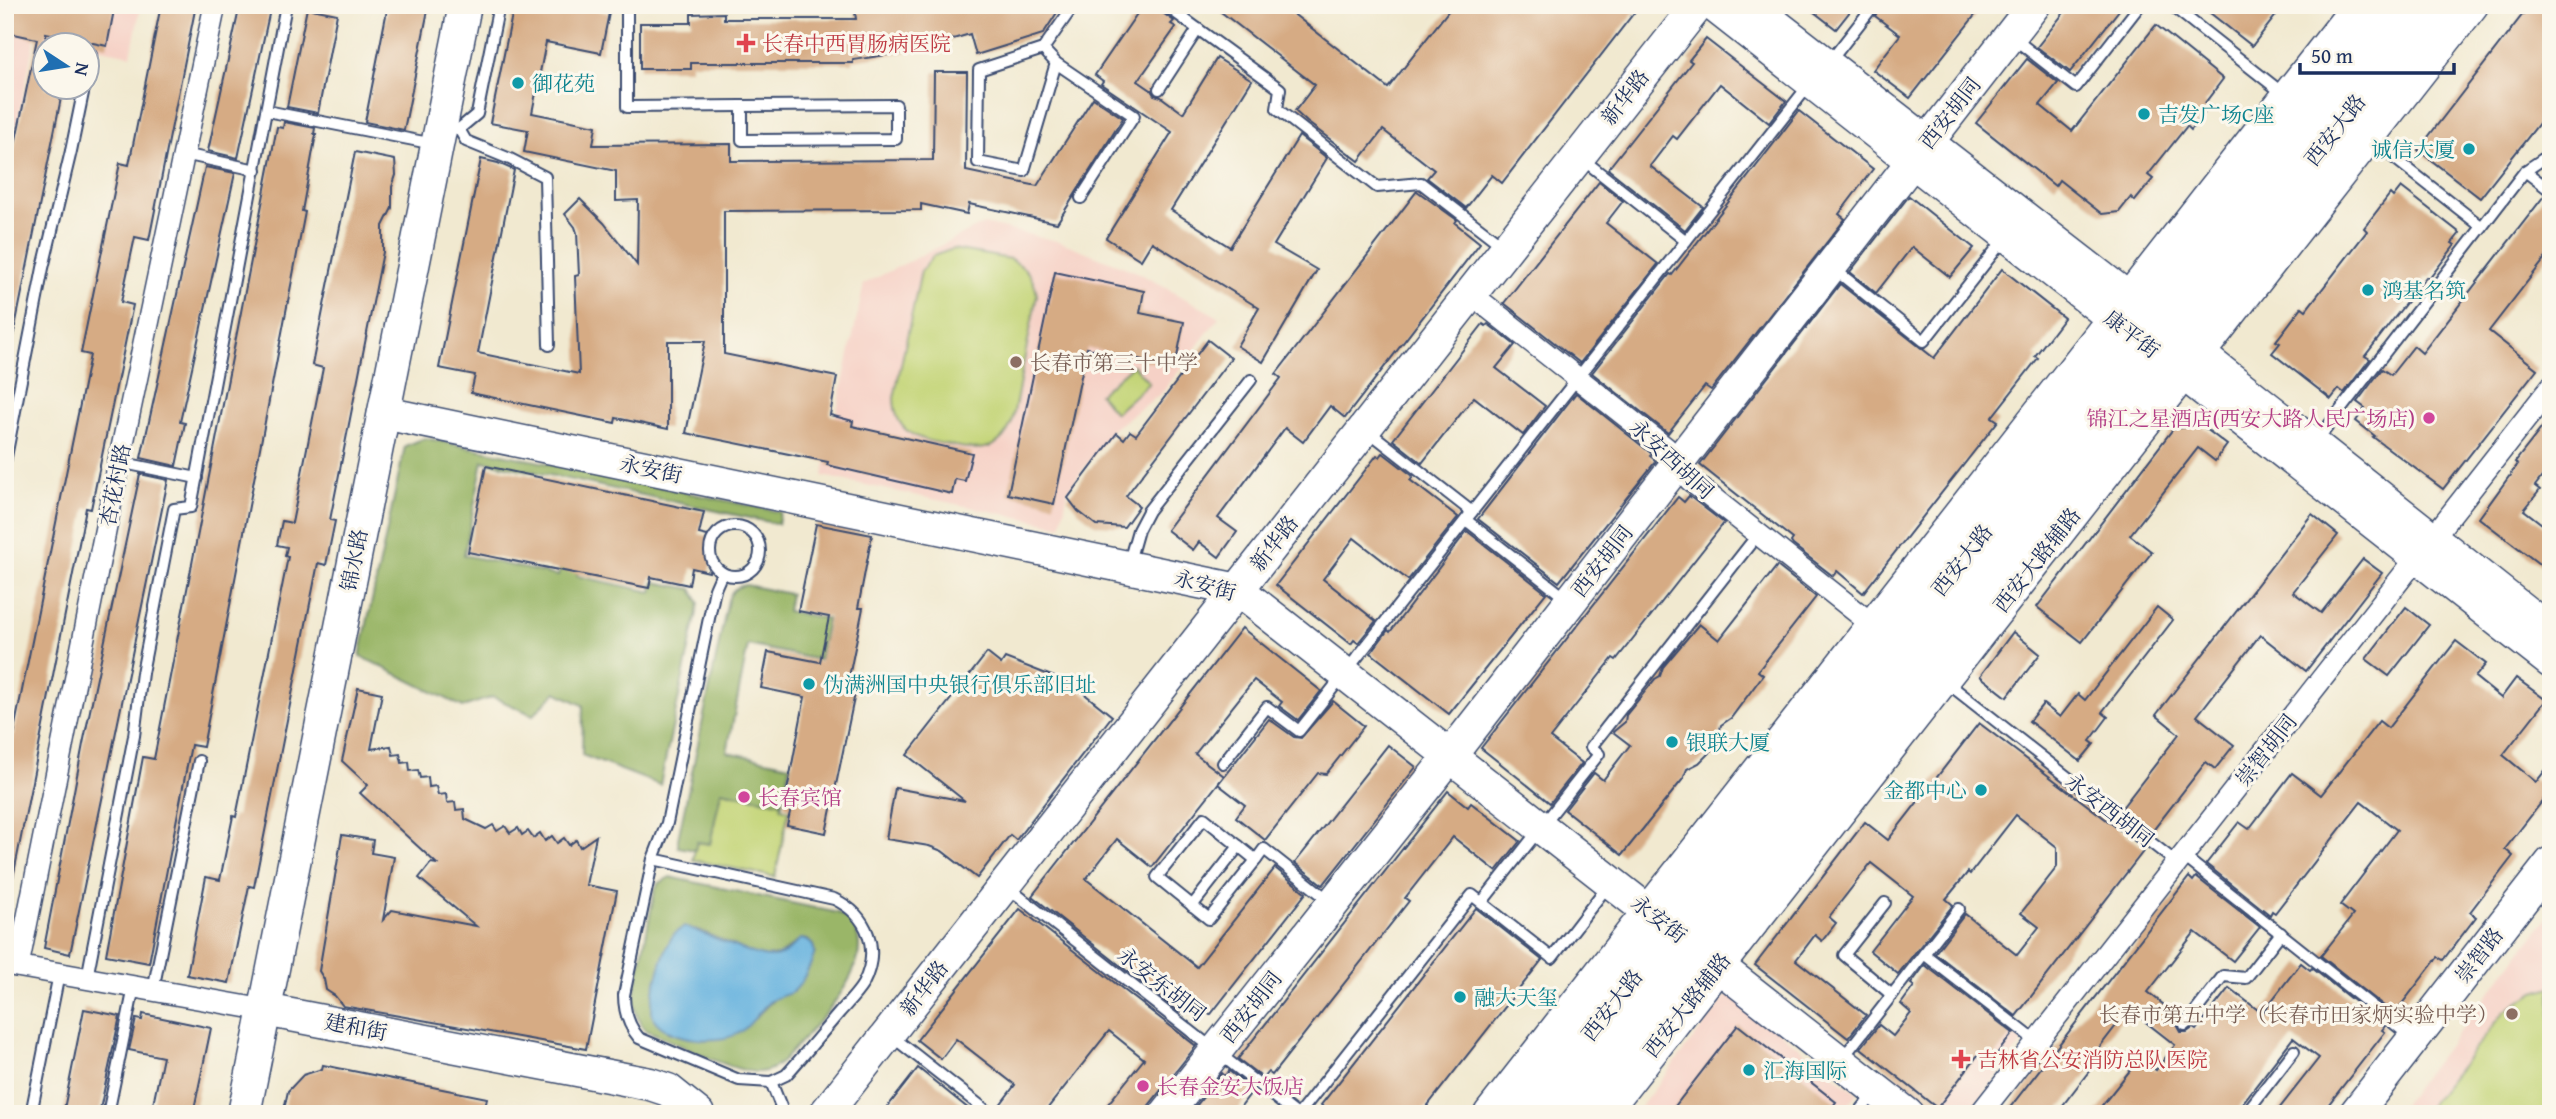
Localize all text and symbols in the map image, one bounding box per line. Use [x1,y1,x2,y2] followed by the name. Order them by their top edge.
[762,28,951,59] place label: 长春中西胃肠病医院
[32,32,102,102] north arrow
[2300,32,2454,76] scale bar
[736,33,756,53] marker: 长春中西胃肠病医院
[2311,40,2353,71] text: 50 m
[68,60,98,79] text: N
[1593,63,1657,131] street label: 新华路
[532,68,595,99] place label: 御花苑
[1912,70,1988,156] street label: 西安胡同
[510,75,526,91] marker: 御花苑
[2297,87,2373,173] street label: 西安大路
[2158,99,2274,130] place label: 吉发广场C座
[2136,106,2152,122] marker: 吉发广场C座
[2371,134,2455,165] place label: 诚信大厦
[2461,141,2477,157] marker: 诚信大厦
[2382,275,2466,306] place label: 鸿基名筑
[2360,282,2376,298] marker: 鸿基名筑
[2098,302,2166,366] street label: 康平街
[1030,347,1198,378] place label: 长春市第三十中学
[1008,354,1024,370] marker: 长春市第三十中学
[2086,403,2415,434] place label: 锦江之星酒店(西安大路人民广场店)
[2421,410,2437,426] marker: 锦江之星酒店(西安大路人民广场店)
[1623,412,1721,506] street label: 永安西胡同
[92,441,138,529] street label: 杏花村路
[617,447,685,491] street label: 永安街
[1986,501,2088,619] street label: 西安大路辅路
[1242,509,1306,577] street label: 新华路
[1924,517,2000,603] street label: 西安大路
[1564,518,1640,604] street label: 西安胡同
[333,526,375,594] street label: 锦水路
[1171,562,1239,608] street label: 永安街
[823,669,1096,700] place label: 伪满洲国中央银行俱乐部旧址
[801,676,817,692] marker: 伪满洲国中央银行俱乐部旧址
[2228,707,2304,793] street label: 崇智胡同
[1686,727,1770,758] place label: 银联大厦
[1664,734,1680,750] marker: 银联大厦
[2059,765,2161,855] street label: 永安西胡同
[1883,775,1967,806] place label: 金都中心
[758,782,842,813] place label: 长春宾馆
[1973,782,1989,798] marker: 金都中心
[736,789,752,805] marker: 长春宾馆
[1625,887,1693,951] street label: 永安街
[2447,921,2511,989] street label: 崇智路
[1111,939,1213,1029] street label: 永安东胡同
[1636,946,1738,1064] street label: 西安大路辅路
[892,954,956,1022] street label: 新华路
[1574,962,1650,1048] street label: 西安大路
[1213,964,1289,1050] street label: 西安胡同
[1474,982,1558,1013] place label: 融大天玺
[1452,989,1468,1005] marker: 融大天玺
[2099,999,2498,1030] place label: 长春市第五中学（长春市田家炳实验中学）
[322,1006,390,1048] street label: 建和街
[2504,1006,2520,1022] marker: 长春市第五中学（长春市田家炳实验中学）
[1977,1044,2208,1075] place label: 吉林省公安消防总队医院
[1951,1049,1971,1069] marker: 吉林省公安消防总队医院
[1763,1055,1847,1086] place label: 汇海国际
[1741,1062,1757,1078] marker: 汇海国际
[1157,1071,1304,1102] place label: 长春金安大饭店
[1135,1078,1151,1094] marker: 长春金安大饭店

